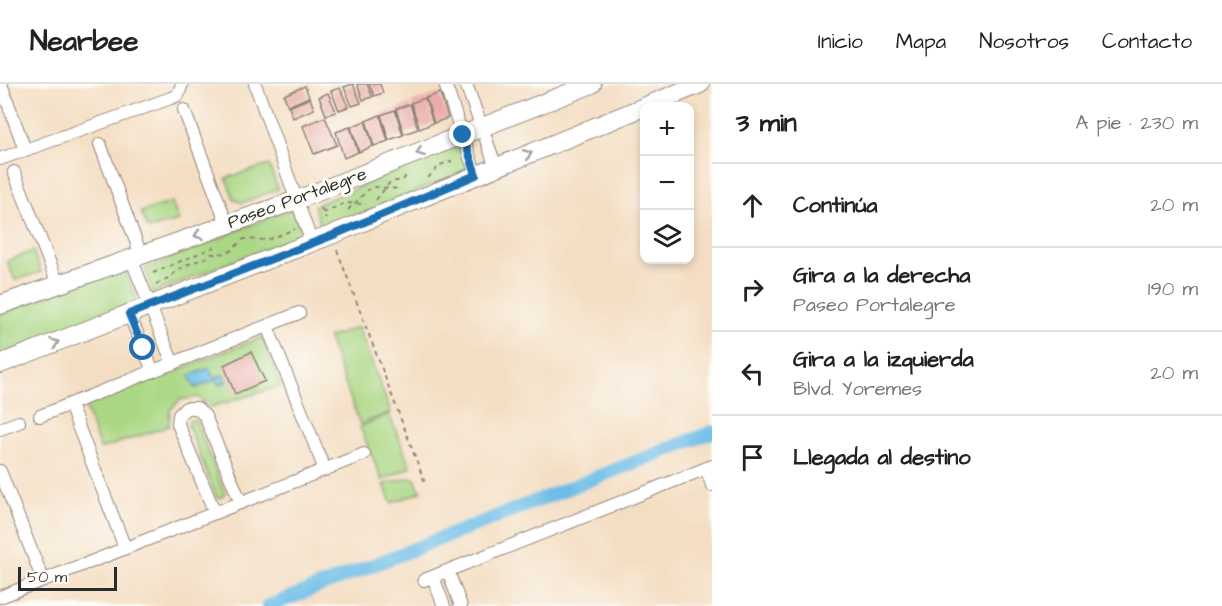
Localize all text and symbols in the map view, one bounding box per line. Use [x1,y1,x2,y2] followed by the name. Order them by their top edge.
[30,22,138,61] text: Nearbee
[818,27,863,56] text: Inicio
[896,27,946,56] text: Mapa
[979,27,1069,56] text: Nosotros
[1102,27,1192,56] text: Contacto
[640,102,694,264] map controls
[640,102,694,156] button: +
[736,105,797,141] text: 3 min
[1076,109,1198,137] text: A pie · 230 m
[449,121,475,147] route end
[415,145,426,157] one-way arrow
[522,149,533,161] one-way arrow
[640,156,694,210] button: −
[224,161,371,236] street label: Paseo Portalegre
[736,189,769,222] icon: ahead
[793,190,878,221] text: Continúa
[1150,191,1198,219] text: 20 m
[640,210,694,264] button: layers
[193,227,204,240] one-way arrow
[793,260,970,291] text: Gira a la derecha
[736,273,769,306] icon: right
[1148,275,1198,303] text: 190 m
[793,291,955,319] text: Paseo Portalegre
[129,334,155,360] route start
[48,338,59,350] one-way arrow
[793,344,974,375] text: Gira a la izquierda
[736,357,769,390] icon: left
[1150,359,1198,387] text: 20 m
[793,375,922,403] text: Blvd. Yoremes
[736,441,769,474] icon: arrive
[793,442,971,473] text: Llegada al destino
[18,564,117,592] scale bar
[27,566,67,588] text: 50 m

